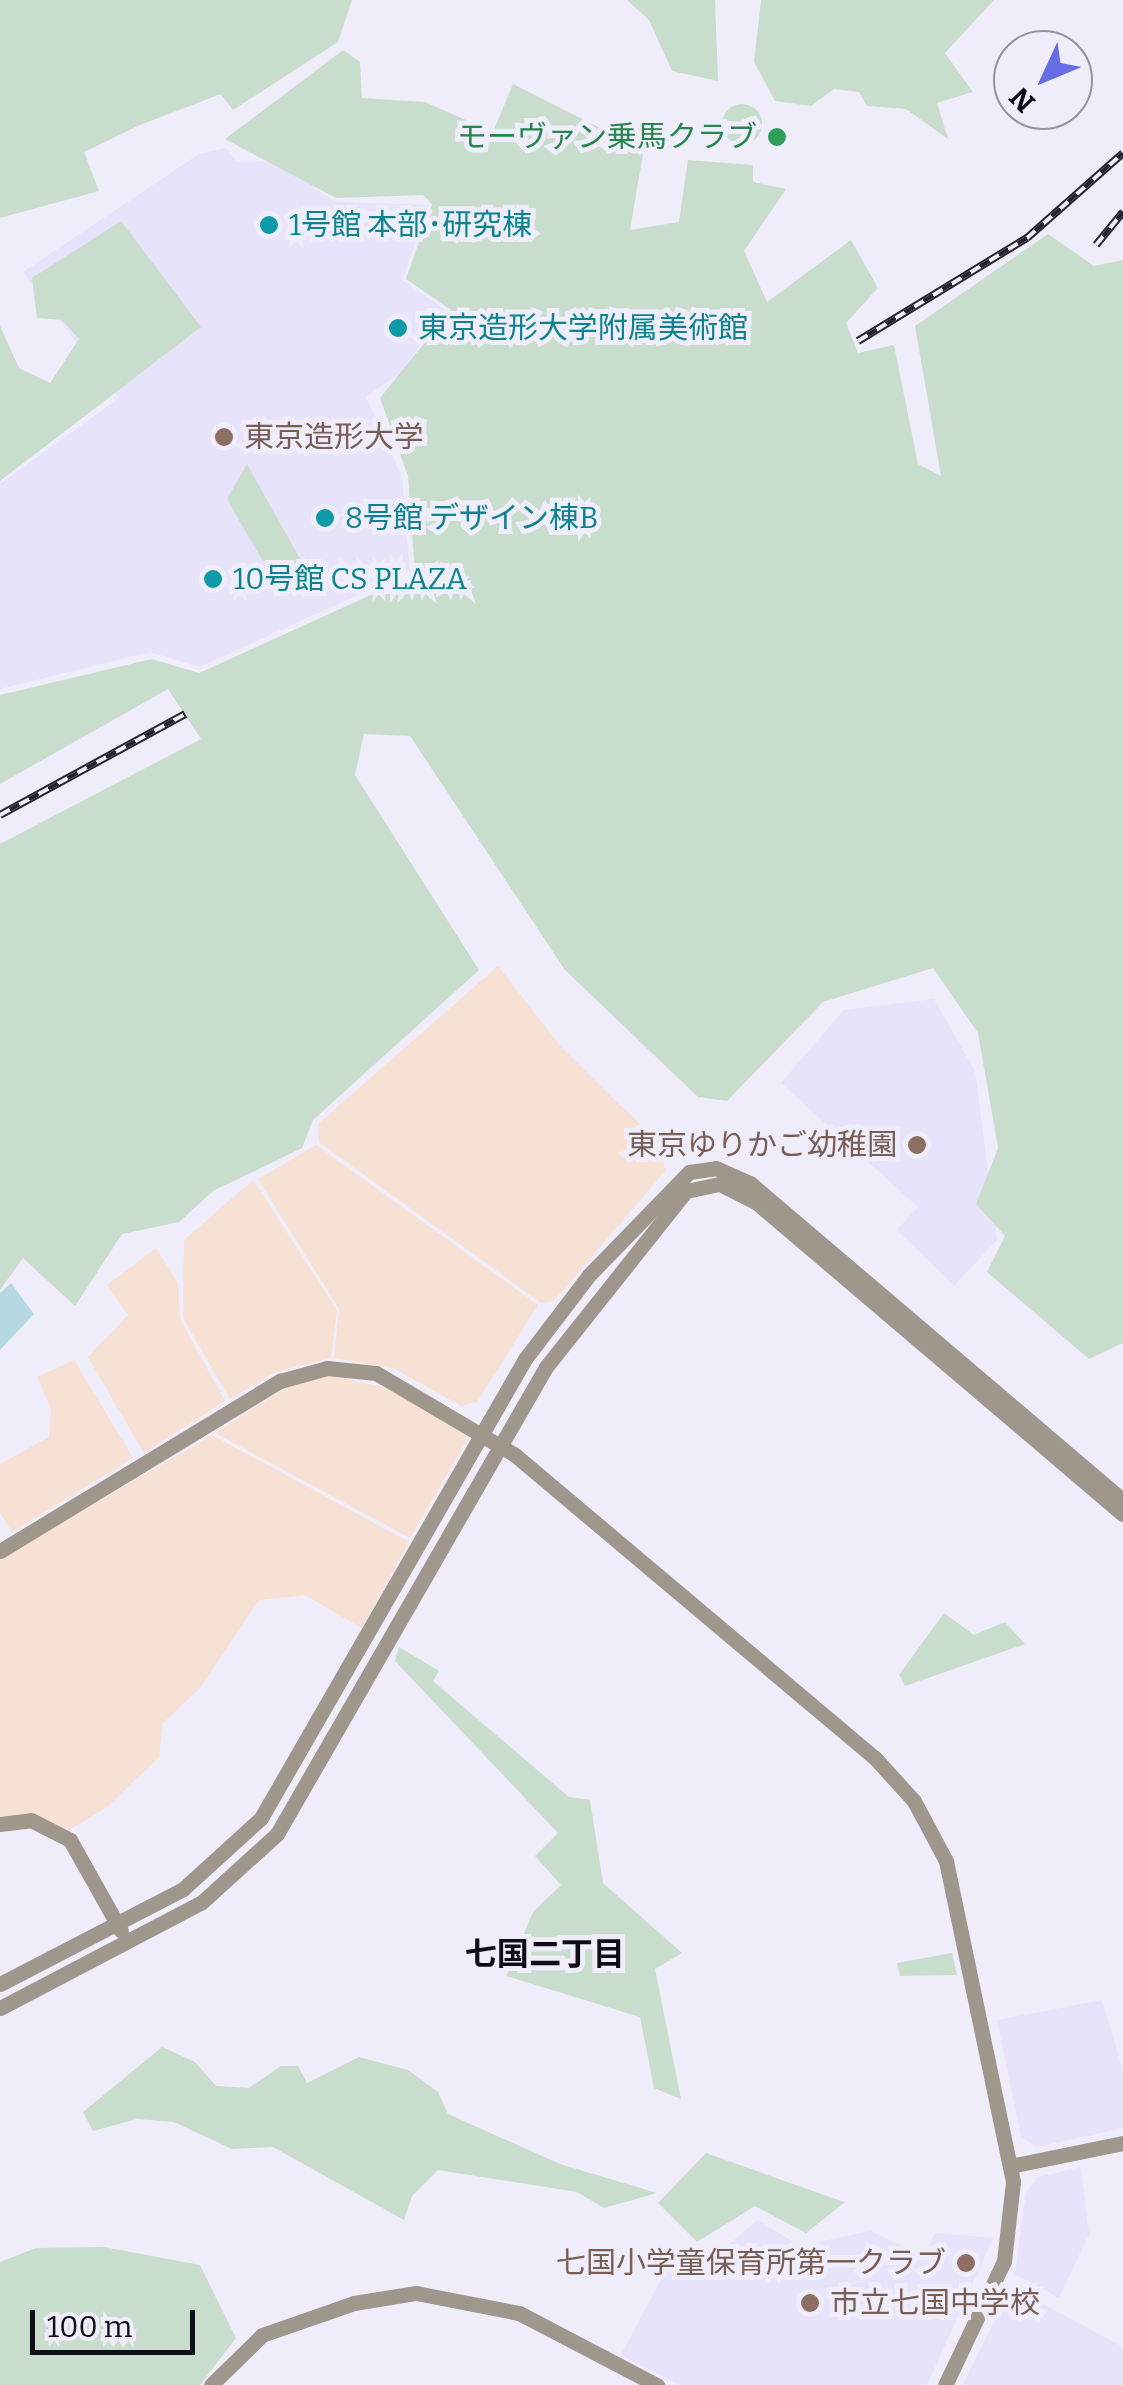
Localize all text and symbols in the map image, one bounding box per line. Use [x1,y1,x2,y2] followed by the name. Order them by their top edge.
[993,30,1093,130] north arrow
[1003,81,1042,119] text: N
[457,119,757,155] place label: モーヴァン乗馬クラブ
[766,126,788,148] marker: モーヴァン乗馬クラブ
[289,207,532,243] place label: 1号館 本部･研究棟
[258,214,280,236] marker: 1号館 本部･研究棟
[418,310,748,346] place label: 東京造形大学附属美術館
[387,317,409,339] marker: 東京造形大学附属美術館
[244,419,424,455] place label: 東京造形大学
[213,426,235,448] marker: 東京造形大学
[345,500,598,536] place label: 8号館 デザイン棟B
[314,507,336,529] marker: 8号館 デザイン棟B
[233,561,467,597] place label: 10号館 CS PLAZA
[202,568,224,590] marker: 10号館 CS PLAZA
[627,1127,897,1163] place label: 東京ゆりかご幼稚園
[906,1134,928,1156] marker: 東京ゆりかご幼稚園
[465,1935,625,1973] district label: 七国二丁目
[556,2245,946,2281] place label: 七国小学童保育所第一クラブ
[955,2252,977,2274] marker: 七国小学童保育所第一クラブ
[830,2285,1040,2321] place label: 市立七国中学校
[35,2290,200,2352] scale bar
[799,2292,821,2314] marker: 市立七国中学校
[47,2309,132,2345] text: 100 m

